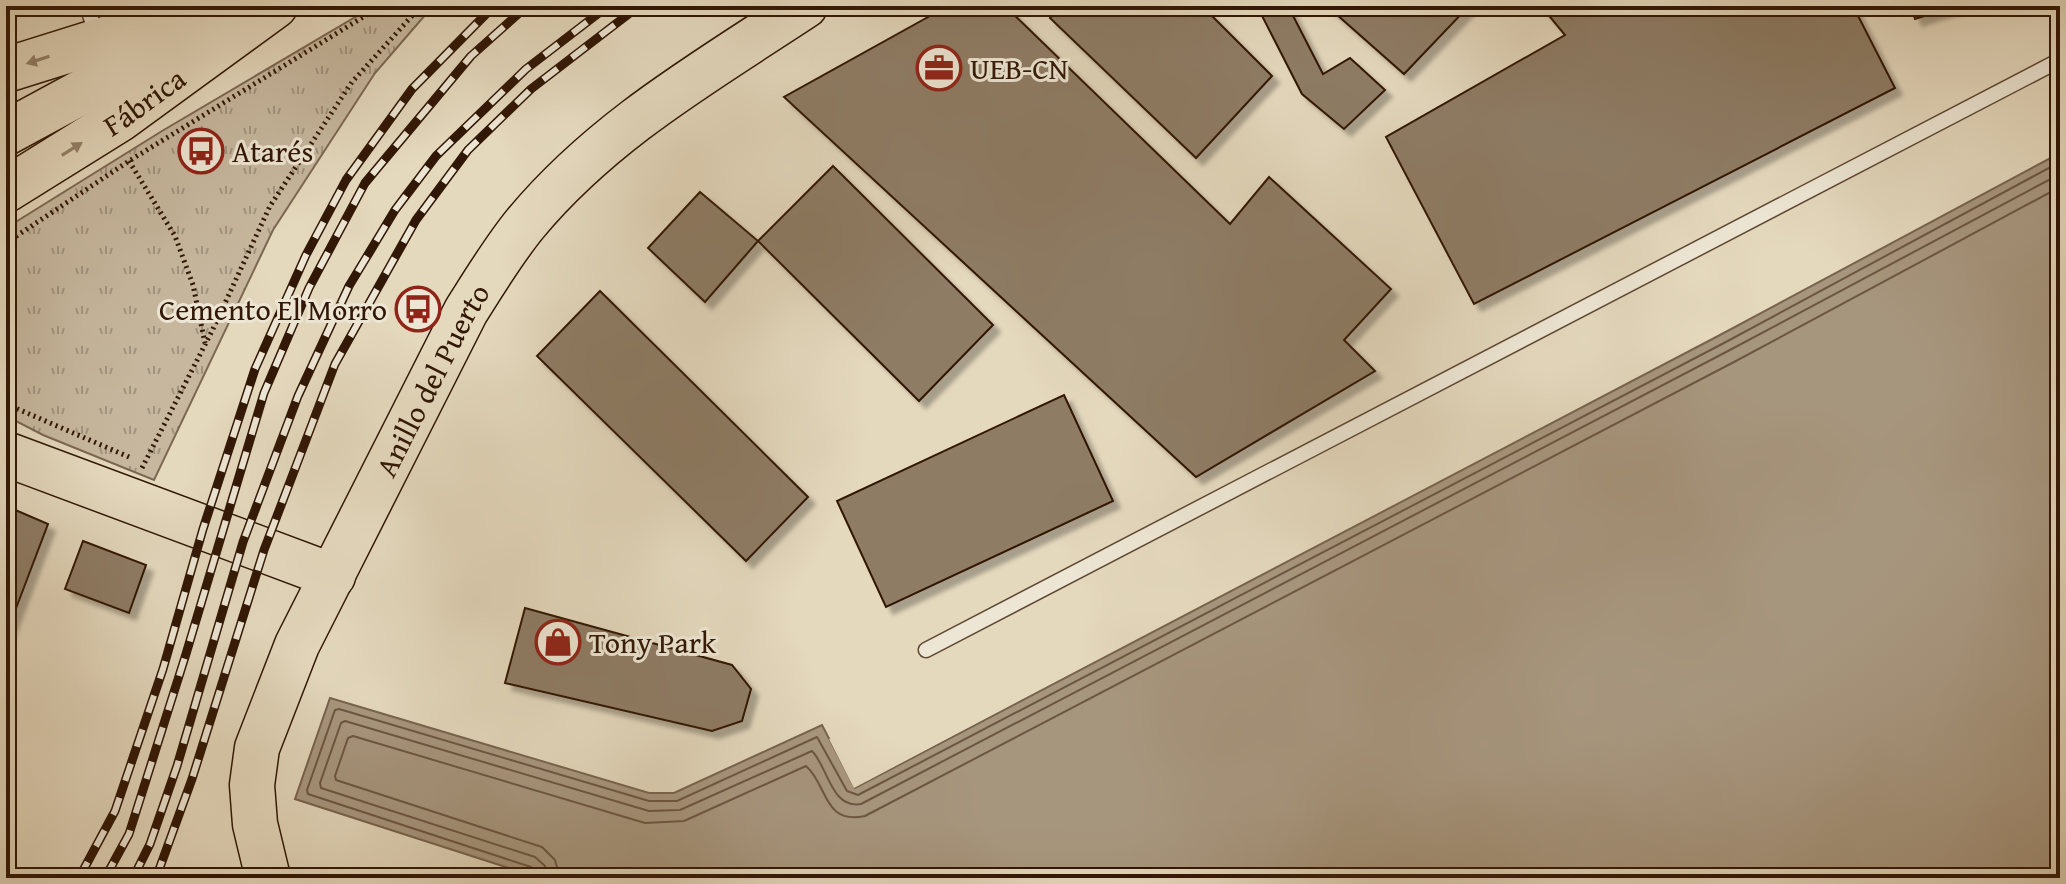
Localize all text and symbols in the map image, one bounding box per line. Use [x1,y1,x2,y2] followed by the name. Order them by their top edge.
[915,44,963,92] office icon: UEB-CN
[970,46,1068,90] place label: UEB-CN
[25,54,49,67] one-way arrow
[94,56,194,146] street label: Fábrica
[177,127,225,175] bus stop icon: Atarés
[232,129,313,173] place label: Atarés
[61,142,83,156] one-way arrow
[364,274,500,484] street label: Anillo del Puerto
[394,285,442,333] bus stop icon: Cemento El Morro
[159,287,387,331] place label: Cemento El Morro
[534,618,582,666] shop icon: Tony Park
[589,620,717,664] place label: Tony Park

